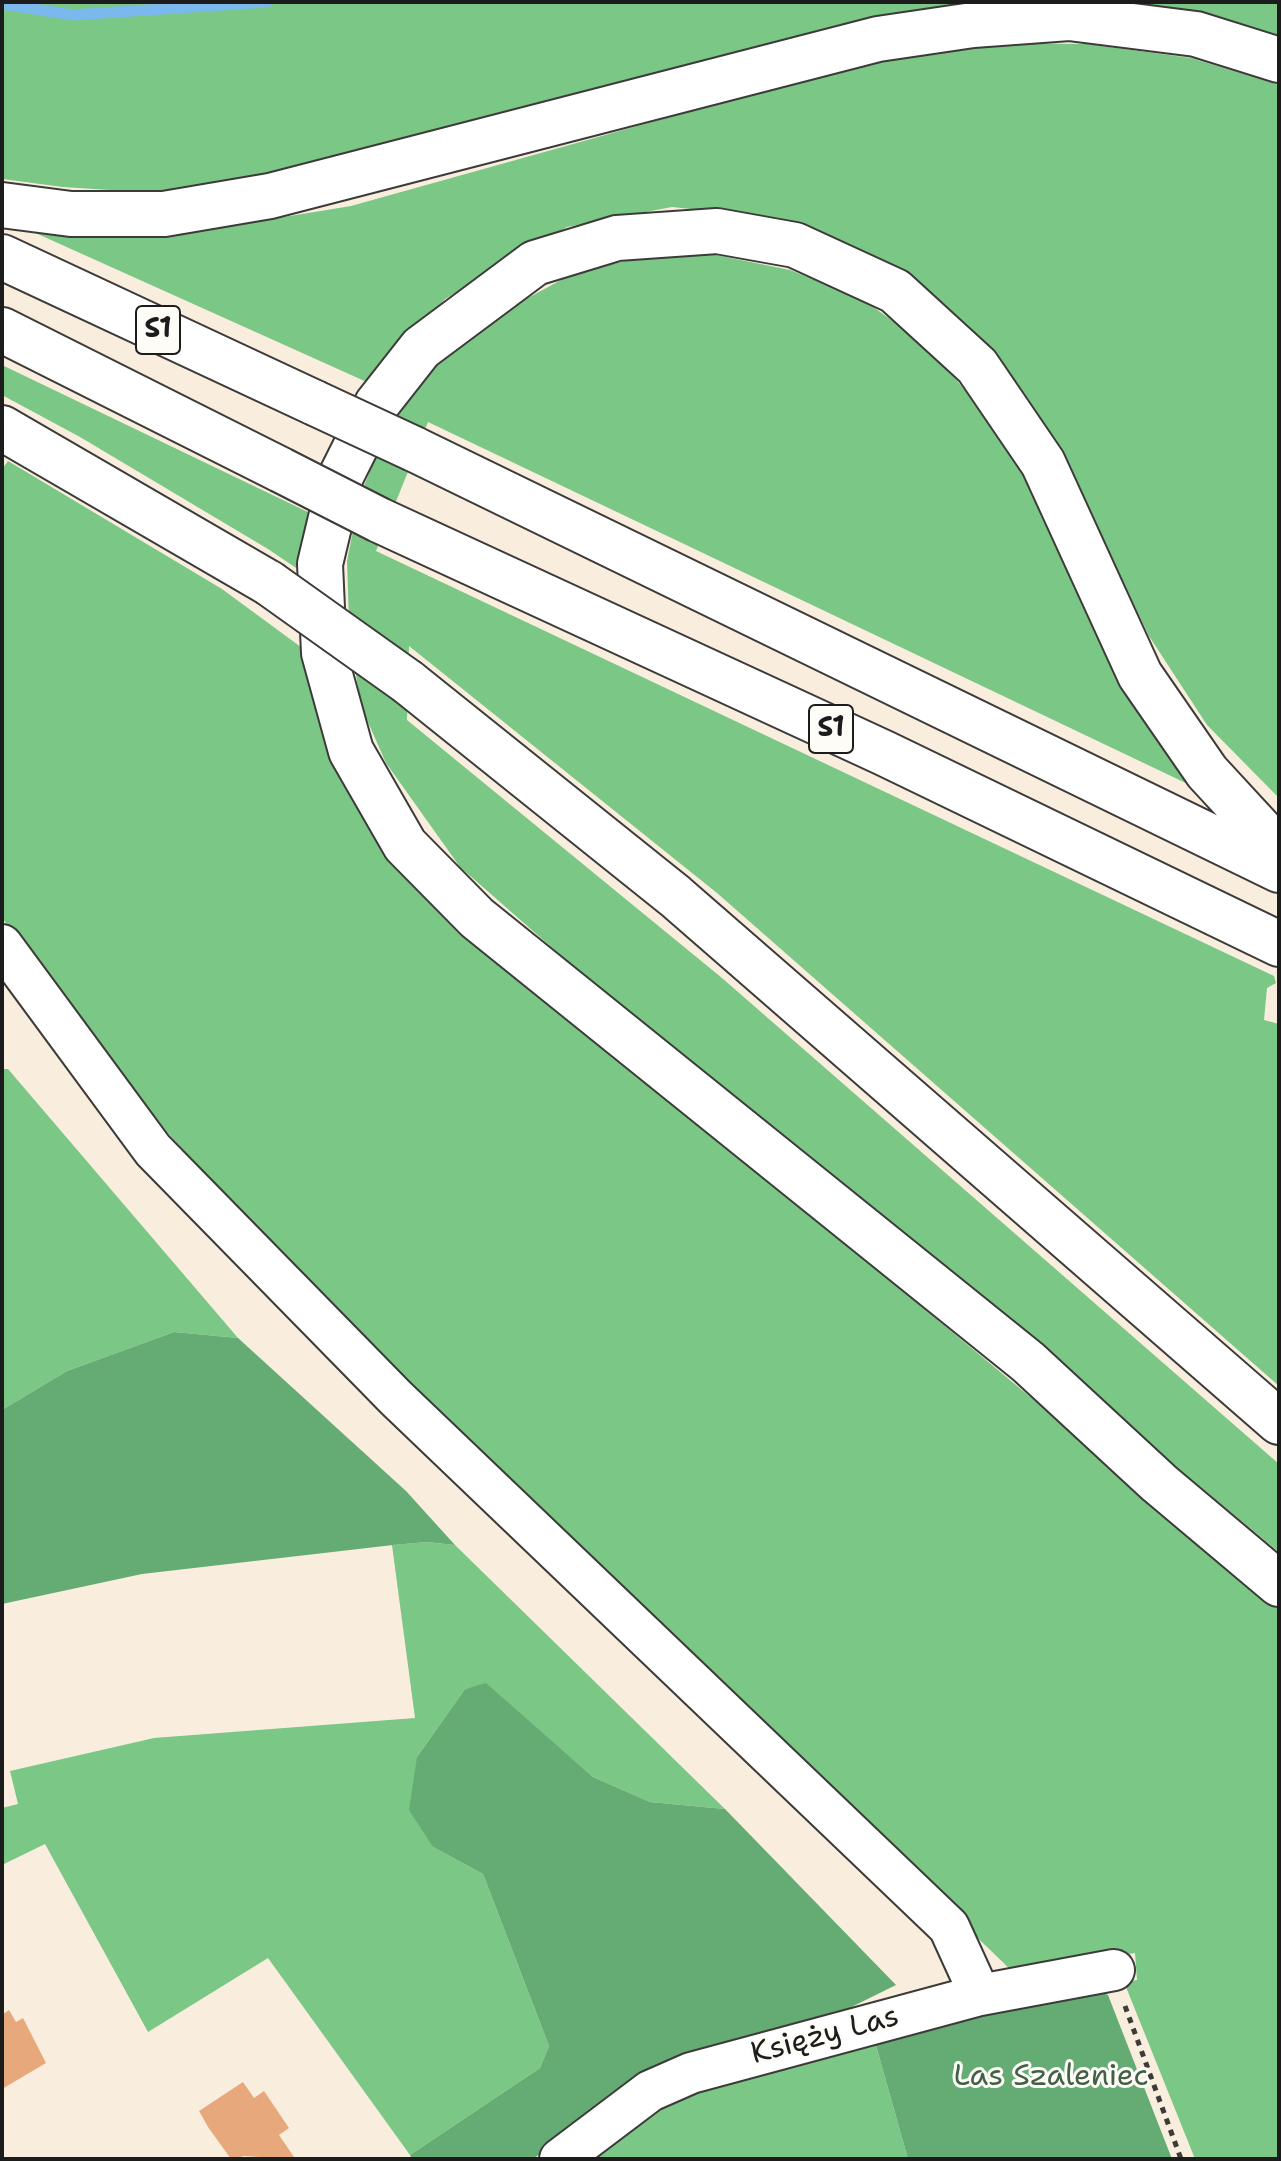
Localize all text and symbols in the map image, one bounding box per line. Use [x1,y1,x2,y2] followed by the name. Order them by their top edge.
[136,306,180,354] road number: S1
[809,705,853,753] road number: S1
[747,1999,903,2073] street label: Księży Las
[953,2059,1149,2095] park label: Las Szaleniec

